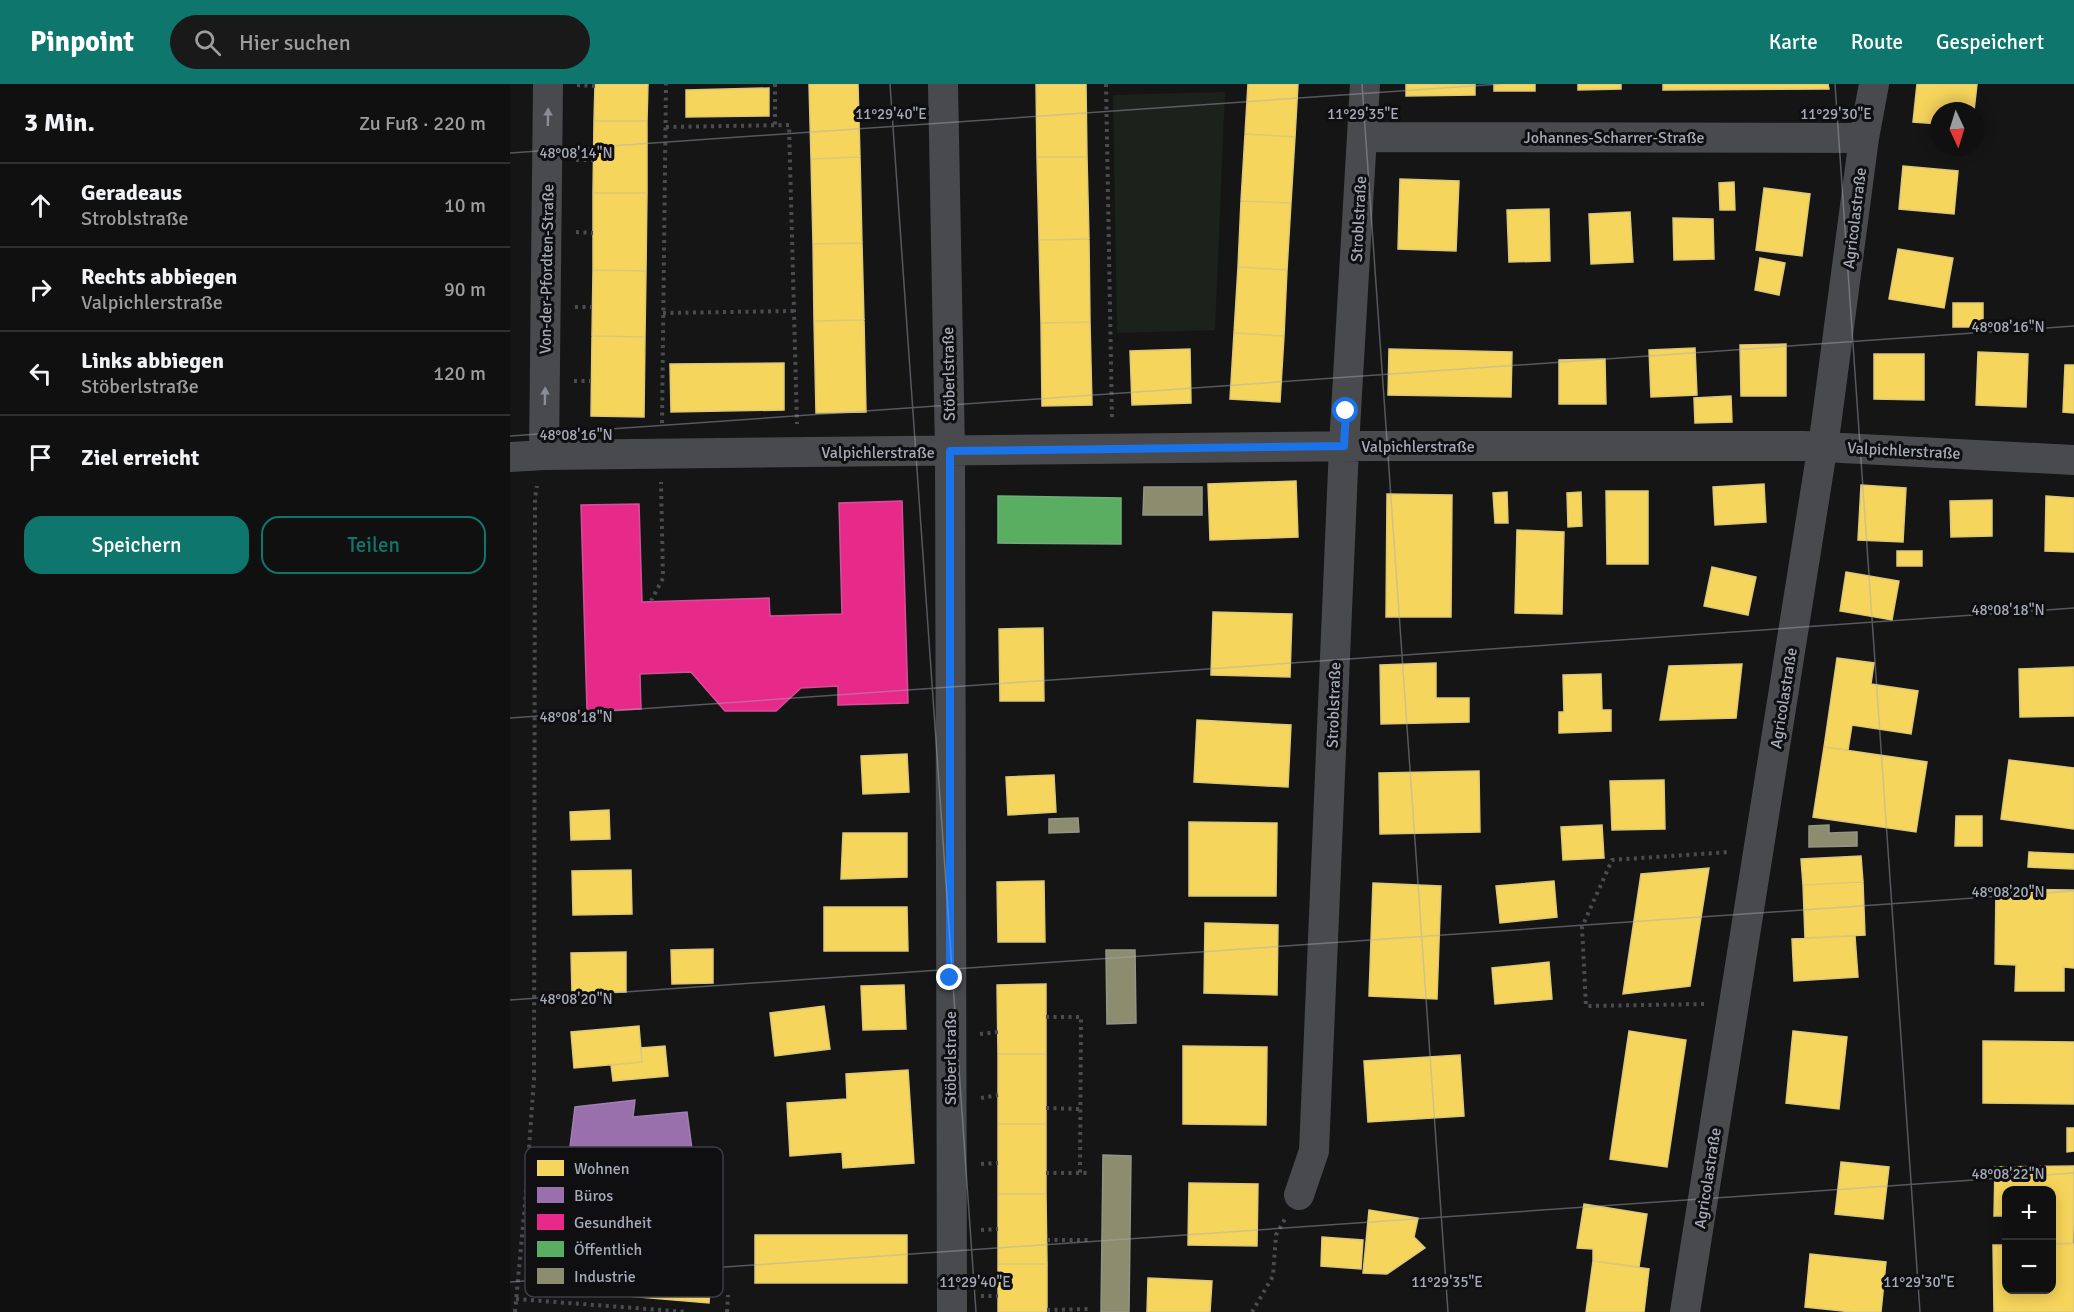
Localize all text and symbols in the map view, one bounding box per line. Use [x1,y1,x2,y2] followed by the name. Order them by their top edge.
[170,15,590,69] search box
[30,25,134,59] text: Pinpoint
[191,26,224,59] icon: search
[239,29,351,56] text: Hier suchen
[1769,29,1818,55] text: Karte
[1851,29,1903,55] text: Route
[1936,29,2044,55] text: Gespeichert
[1930,102,1984,156] north arrow
[855,105,927,123] text: 11°29'40"E
[1327,105,1399,123] text: 11°29'35"E
[1800,105,1872,123] text: 11°29'30"E
[24,107,95,139] text: 3 Min.
[543,108,553,127] one-way arrow
[359,111,486,136] text: Zu Fuß · 220 m
[1523,128,1705,148] street label: Johannes-Scharrer-Straße
[539,144,613,162] text: 48°08'14"N
[1839,166,1871,270] street label: Agricolastraße
[1347,176,1371,263] street label: Stroblstraße
[81,179,182,206] text: Geradeaus
[536,184,558,354] street label: Von-der-Pfordten-Straße
[24,189,57,222] icon: ahead
[444,193,486,218] text: 10 m
[81,206,189,231] text: Stroblstraße
[81,263,237,290] text: Rechts abbiegen
[24,273,57,306] icon: right
[444,277,486,302] text: 90 m
[81,290,223,315] text: Valpichlerstraße
[1971,318,2045,336] text: 48°08'16"N
[938,327,960,421] street label: Stöberlstraße
[81,347,224,374] text: Links abbiegen
[24,357,57,390] icon: left
[433,361,486,386] text: 120 m
[81,374,199,399] text: Stöberlstraße
[540,387,550,406] one-way arrow
[1332,397,1358,423] route start
[539,426,613,444] text: 48°08'16"N
[1361,437,1475,457] street label: Valpichlerstraße
[1847,438,1961,464] street label: Valpichlerstraße
[24,441,57,474] icon: arrive
[821,443,935,463] street label: Valpichlerstraße
[81,444,199,471] text: Ziel erreicht
[24,516,249,574] button: Speichern
[261,516,486,574] button: Teilen
[1971,601,2045,619] text: 48°08'18"N
[1766,646,1802,750] street label: Agricolastraße
[1323,662,1345,748] street label: Stroblstraße
[539,708,613,726] text: 48°08'18"N
[1971,883,2045,901] text: 48°08'20"N
[936,964,962,990] route end
[539,990,613,1008] text: 48°08'20"N
[941,1011,961,1105] street label: Stöberlstraße
[1690,1126,1726,1230] street label: Agricolastraße
[525,1147,723,1297] legend
[574,1159,629,1179] text: Wohnen
[1971,1165,2045,1183] text: 48°08'22"N
[574,1186,613,1206] text: Büros
[2002,1186,2056,1294] map controls
[2002,1186,2056,1240] button: +
[574,1213,652,1233] text: Gesundheit
[574,1240,642,1260] text: Öffentlich
[2002,1240,2056,1294] button: −
[574,1267,636,1287] text: Industrie
[939,1273,1011,1291] text: 11°29'40"E
[1411,1273,1483,1291] text: 11°29'35"E
[1883,1273,1955,1291] text: 11°29'30"E

